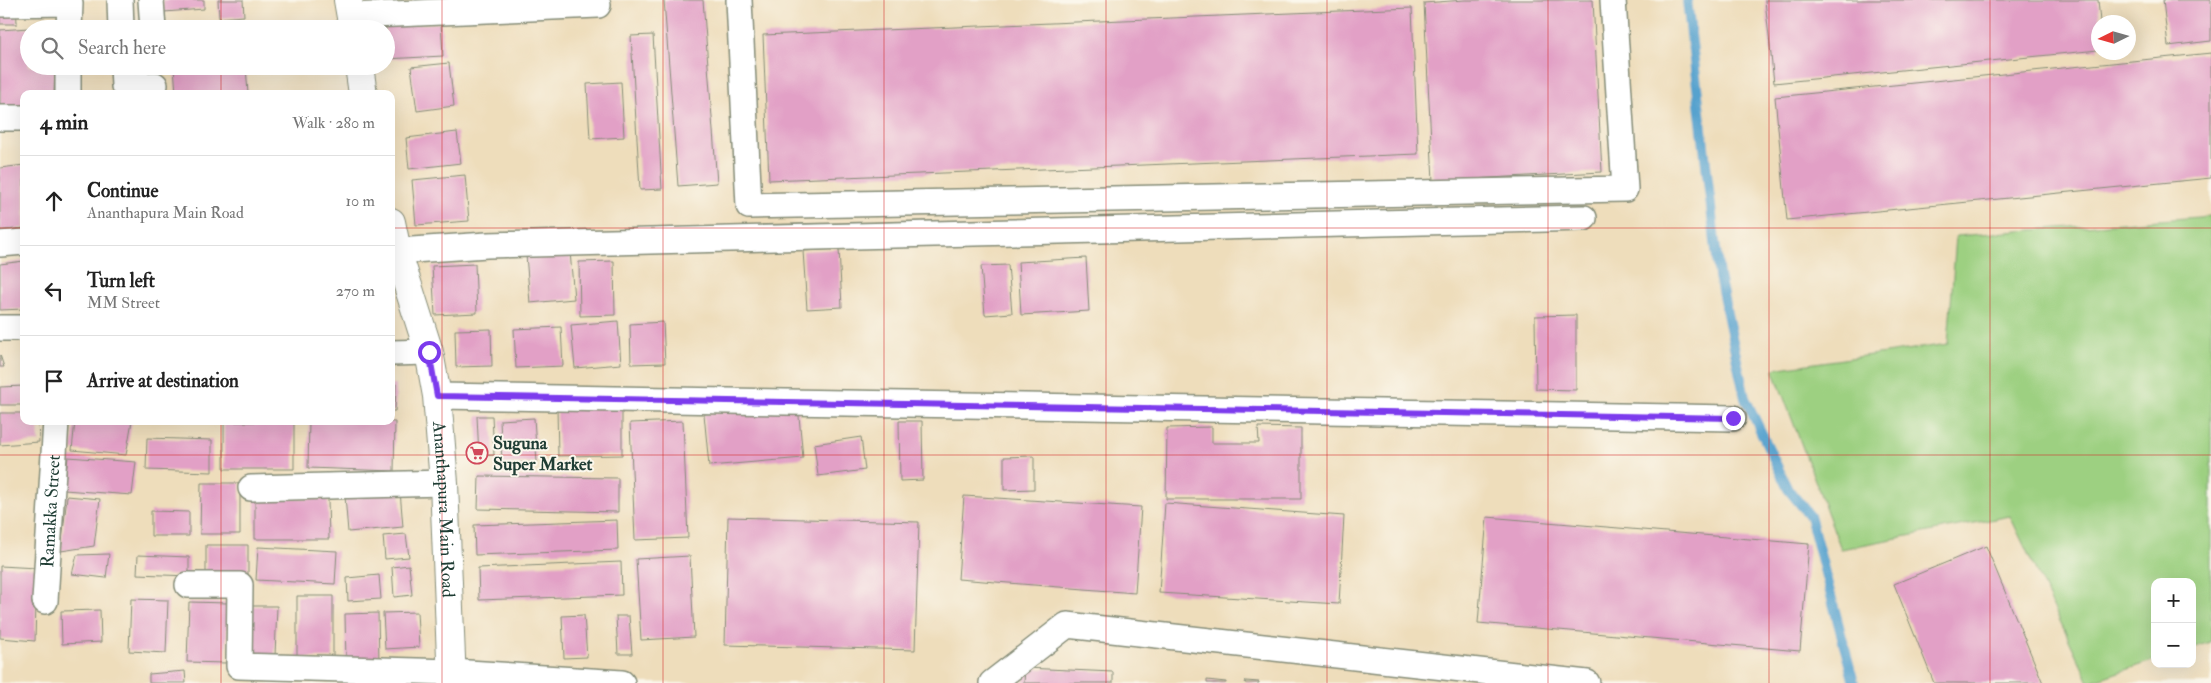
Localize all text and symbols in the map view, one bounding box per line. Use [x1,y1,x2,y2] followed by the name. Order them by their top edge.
[2091,15,2136,60] north arrow
[20,20,395,75] search box
[38,34,66,62] icon: search
[78,36,166,60] text: Search here
[40,109,88,136] text: 4 min
[292,113,375,133] text: Walk · 280 m
[87,179,158,203] text: Continue
[40,187,68,215] icon: ahead
[345,191,375,211] text: 10 m
[87,203,244,223] text: Ananthapura Main Road
[87,269,155,293] text: Turn left
[40,277,68,305] icon: left
[336,281,375,301] text: 270 m
[87,293,160,313] text: MM Street
[418,341,441,364] route start
[40,367,68,395] icon: arrive
[87,369,239,393] text: Arrive at destination
[1722,407,1745,430] route end
[427,419,460,598] street label: Ananthapura Main Road
[493,432,593,476] place label: Suguna Super Market
[465,441,489,465] supermarket icon: Suguna Super Market
[36,454,66,568] street label: Ramakka Street
[2151,578,2196,668] map controls
[2151,578,2196,623] button: +
[2151,623,2196,668] button: −

